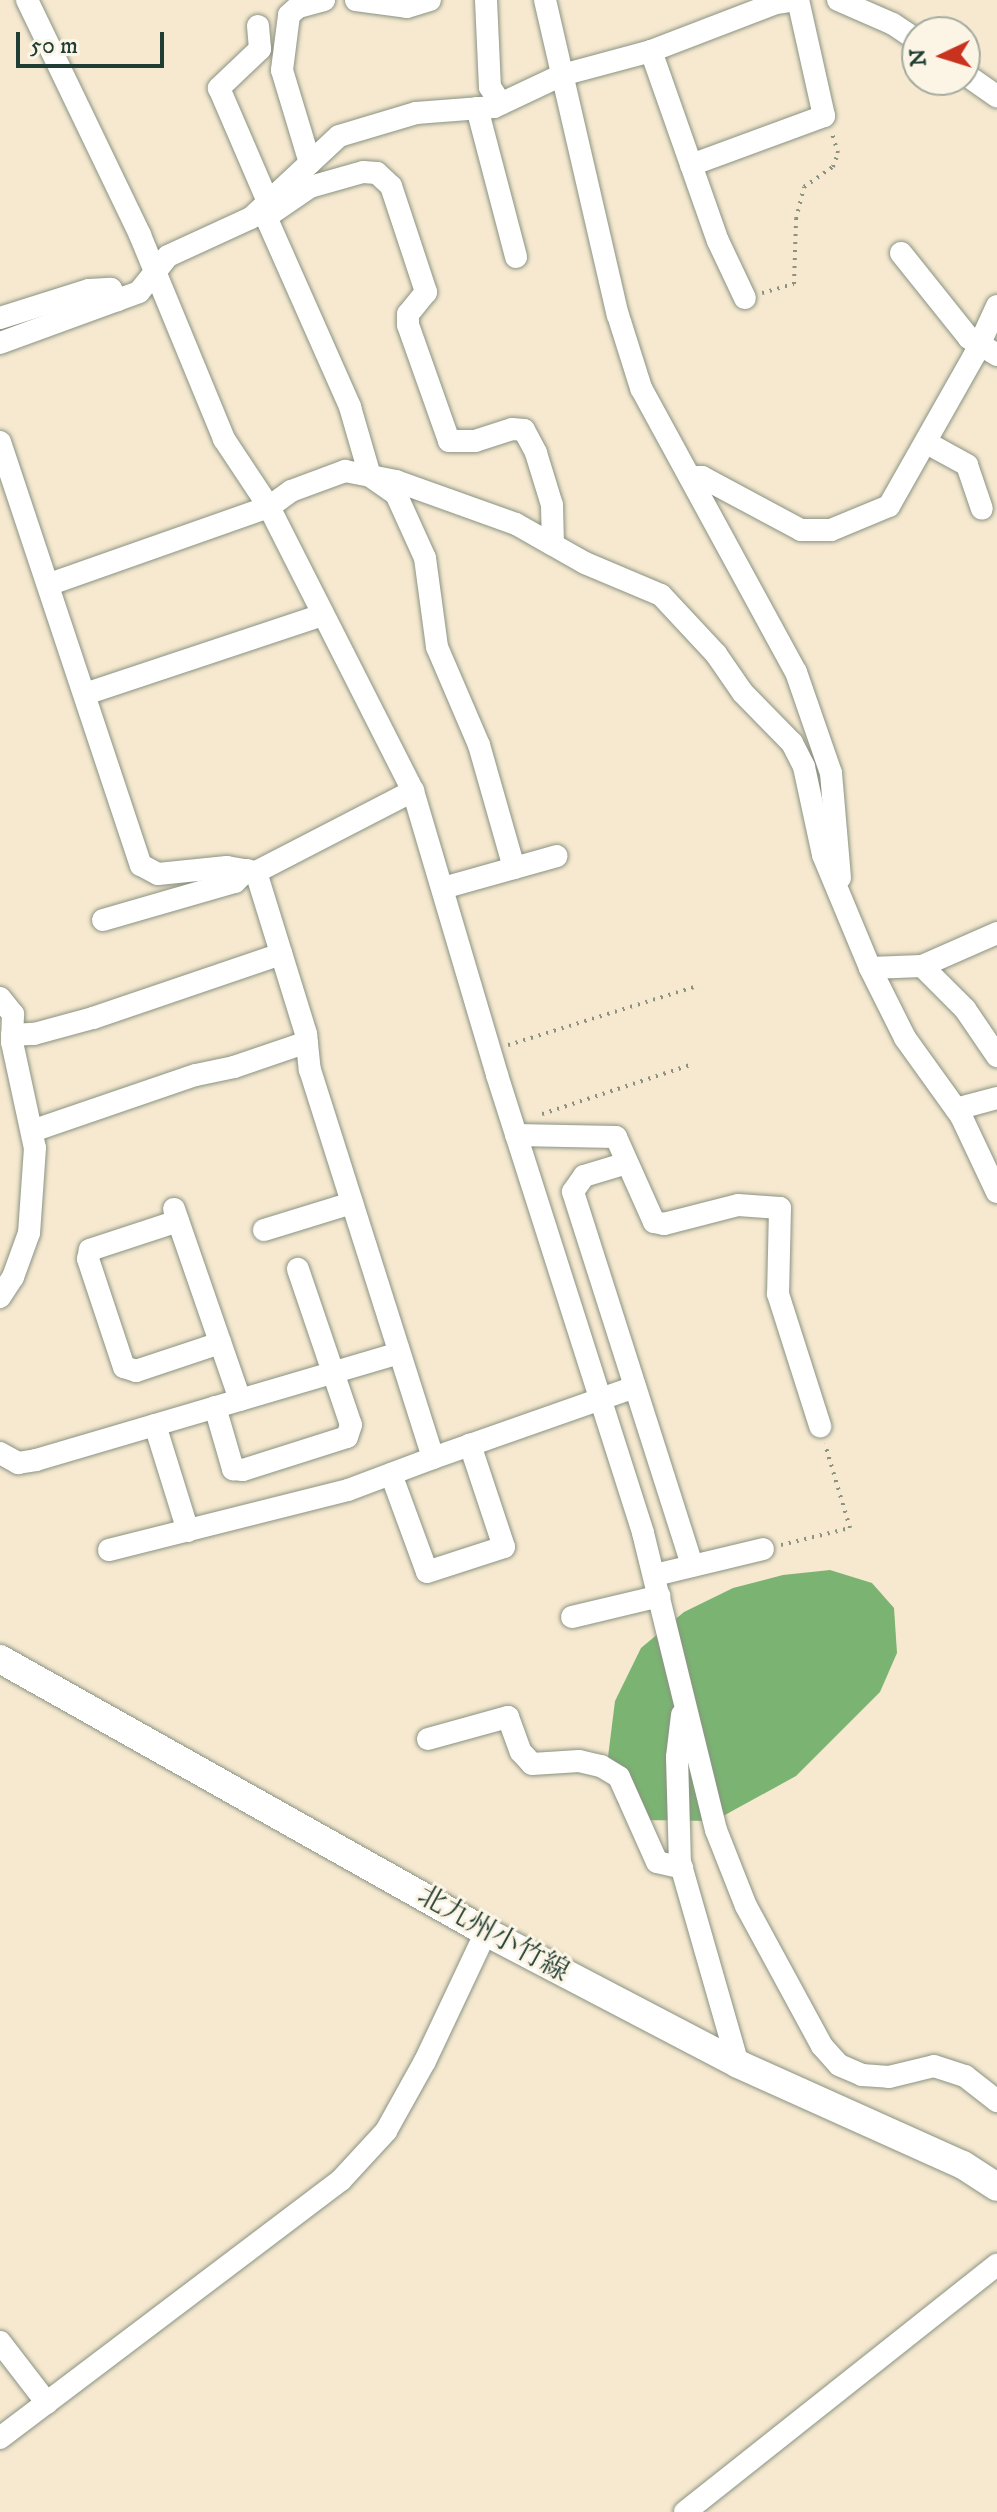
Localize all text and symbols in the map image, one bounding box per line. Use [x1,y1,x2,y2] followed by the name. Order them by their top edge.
[20,16,168,66] scale bar
[901,16,981,96] north arrow
[30,31,78,61] text: 50 m
[904,48,933,68] text: N
[411,1879,575,1989] street label: 北九州小竹線

